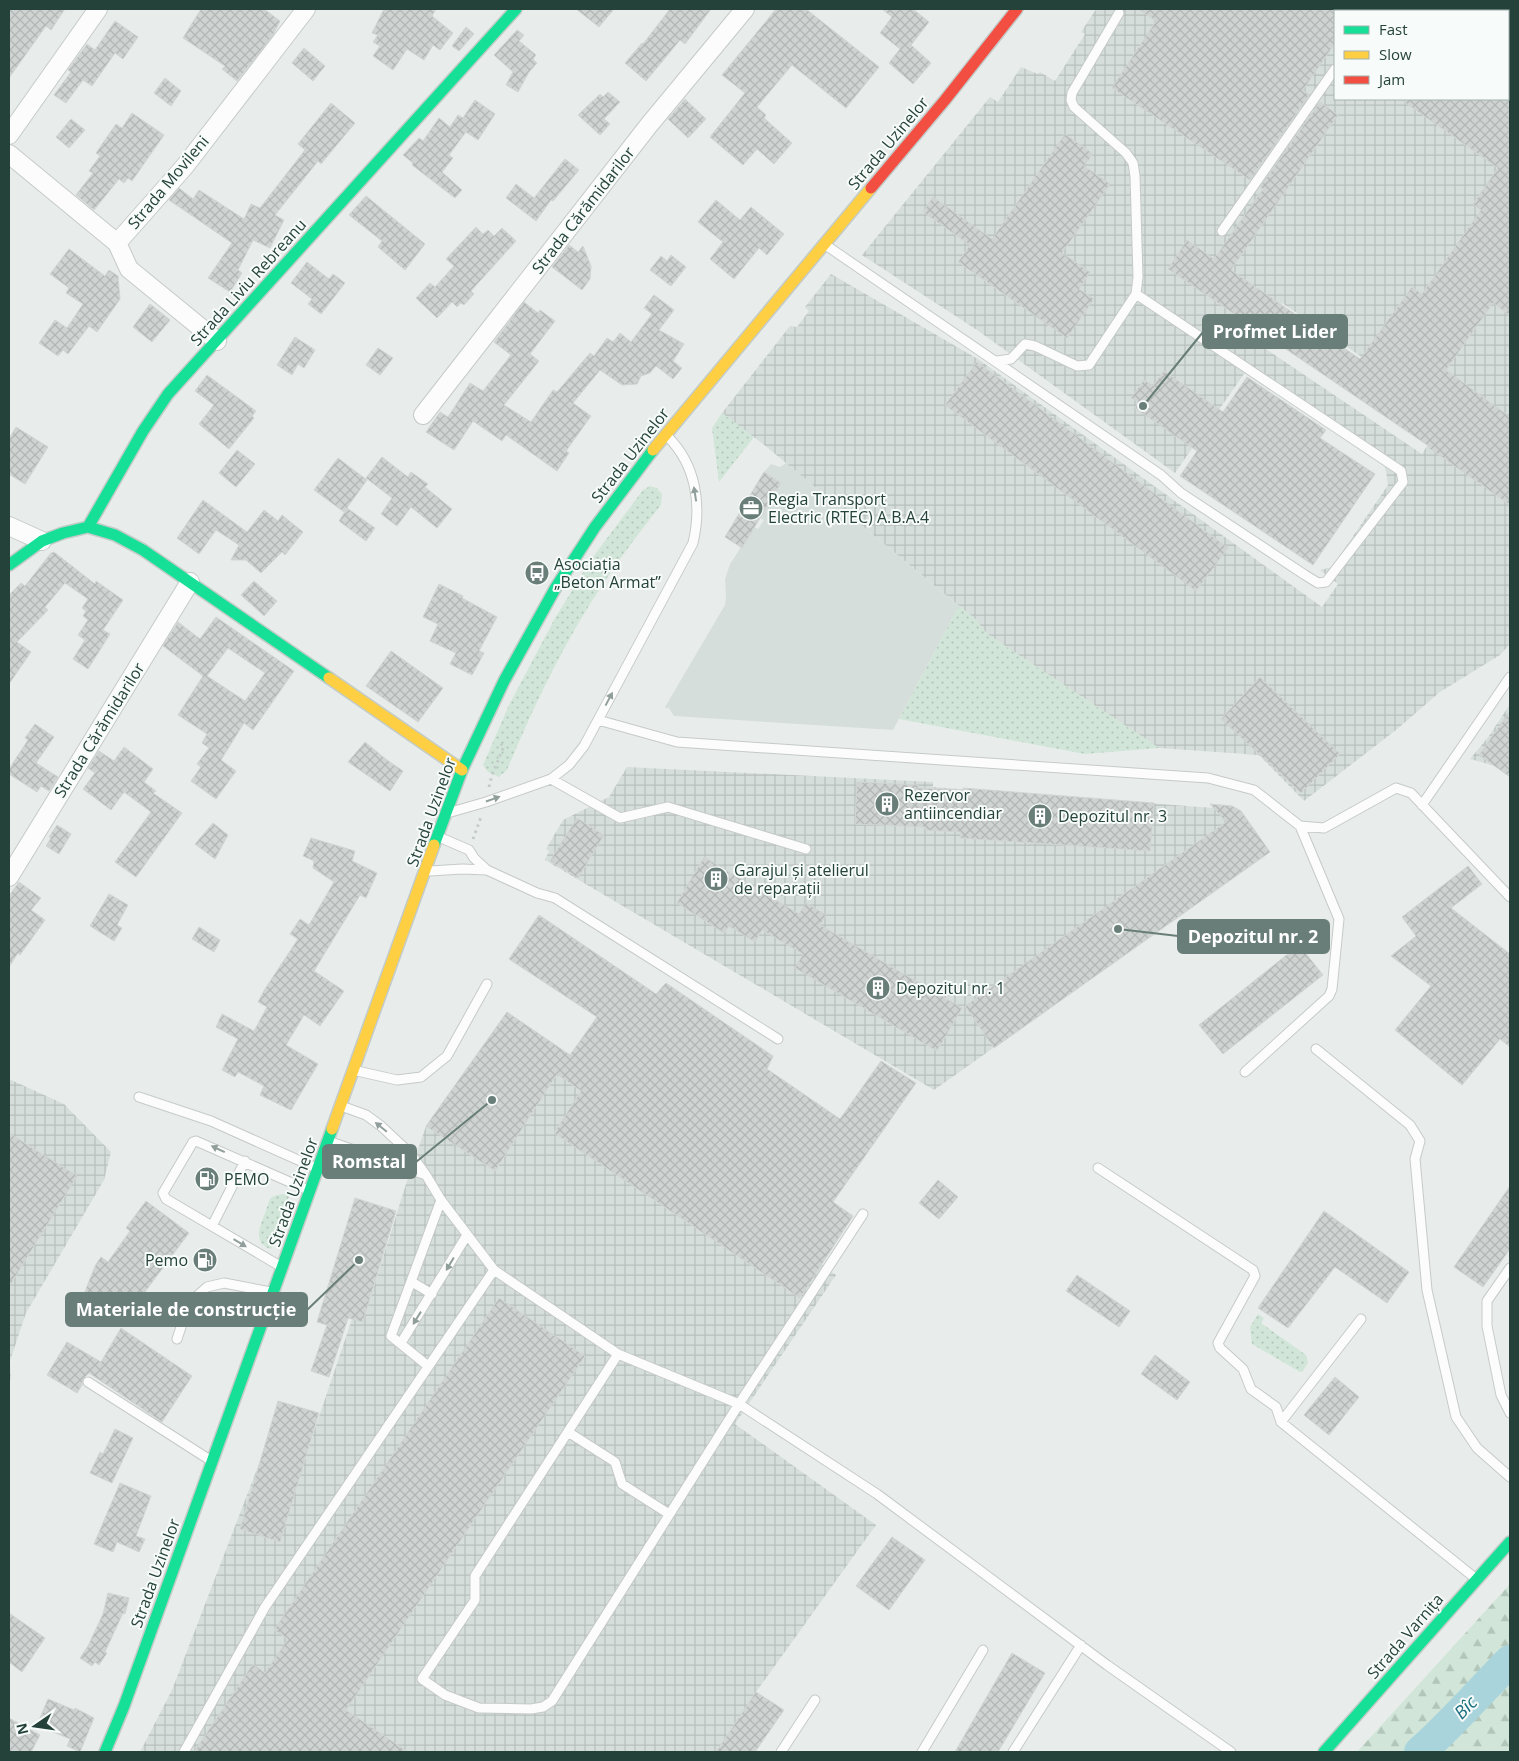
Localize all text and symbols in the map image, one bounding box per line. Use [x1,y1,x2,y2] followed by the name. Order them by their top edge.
[1334,10,1509,100] legend
[1379,19,1408,39] text: Fast
[1379,44,1412,64] text: Slow
[1377,69,1405,89] text: Jam
[843,92,934,194] street label: Strada Uzinelor
[122,131,214,233] street label: Strada Movileni
[526,142,640,278] street label: Strada Cărămidarilor
[185,214,311,350] street label: Strada Liviu Rebreanu
[1203,315,1347,348] callout: Profmet Lider
[1213,319,1337,343] text: Profmet Lider
[586,403,674,507] street label: Strada Uzinelor
[691,486,699,502] one-way arrow
[768,488,929,528] place label: Regia Transport Electric (RTEC) A.B.A.4
[738,495,764,521] office icon: Regia Transport Electric (RTEC) A.B.A.4
[554,553,661,593] place label: Asociația „Beton Armat”
[524,560,550,586] bus stop icon: Asociația „Beton Armat”
[48,658,150,802] street label: Strada Cărămidarilor
[605,692,614,705] one-way arrow
[401,754,461,870] street label: Strada Uzinelor
[904,784,1002,824] place label: Rezervor antiincendiar
[874,791,900,817] building icon: Rezervor antiincendiar
[485,795,500,802] one-way arrow
[1027,803,1053,829] building icon: Depozitul nr. 3
[1058,805,1167,827] place label: Depozitul nr. 3
[734,859,869,899] place label: Garajul și atelierul de reparații
[703,866,729,892] building icon: Garajul și atelierul de reparații
[1178,920,1329,953] callout: Depozitul nr. 2
[1188,924,1318,948] text: Depozitul nr. 2
[865,975,891,1001] building icon: Depozitul nr. 1
[896,977,1005,999] place label: Depozitul nr. 1
[374,1122,388,1132] one-way arrow
[263,1134,323,1250] street label: Strada Uzinelor
[211,1145,225,1153] one-way arrow
[323,1145,416,1178] callout: Romstal
[332,1149,406,1173] text: Romstal
[194,1166,220,1192] fuel station icon: PEMO
[224,1168,269,1190] place label: PEMO
[233,1238,247,1247] one-way arrow
[192,1247,218,1273] fuel station icon: Pemo
[145,1249,188,1271] place label: Pemo
[445,1258,454,1271] one-way arrow
[66,1293,307,1326] callout: Materiale de construcție
[76,1297,296,1321] text: Materiale de construcție
[412,1312,421,1325] one-way arrow
[125,1515,185,1631] street label: Strada Uzinelor
[1362,1589,1448,1683] street label: Strada Varnița
[1448,1690,1482,1724] water label: Bîc
[10,1701,60,1751] north arrow
[11,1721,32,1737] text: N

